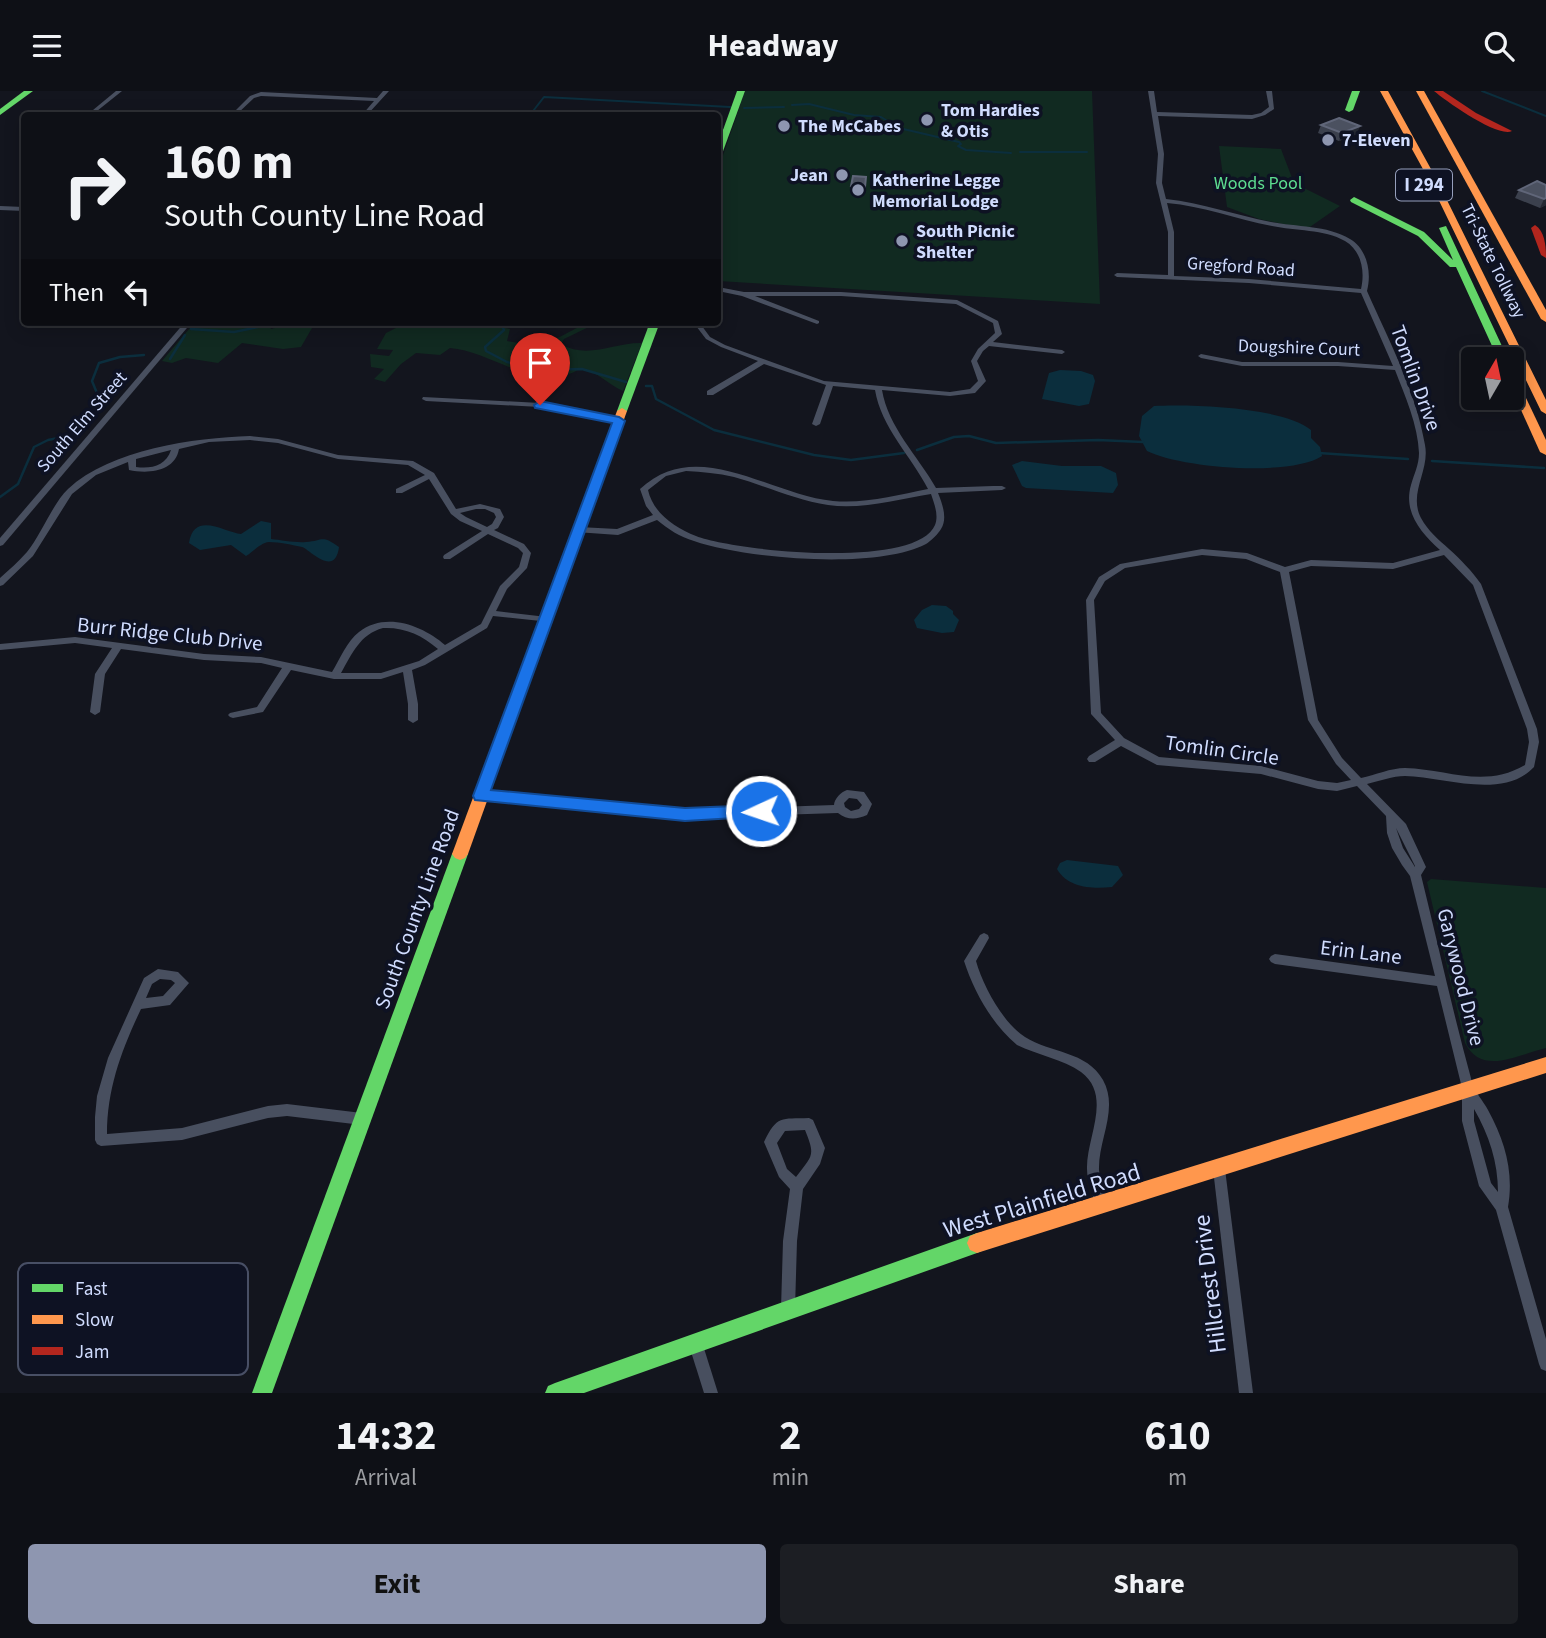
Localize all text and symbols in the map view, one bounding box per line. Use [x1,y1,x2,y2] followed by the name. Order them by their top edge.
[707,23,839,69] text: Headway
[28,27,66,65] icon: menu
[1480,27,1518,65] icon: search
[941,98,1040,144] place label: Tom Hardies & Otis
[919,112,935,128] marker: Tom Hardies & Otis
[798,114,901,139] place label: The McCabes
[776,118,792,134] marker: The McCabes
[164,128,293,198] text: 160 m
[1342,128,1411,153] place label: 7-Eleven
[1320,132,1336,148] marker: 7-Eleven
[49,140,140,231] icon: right
[790,163,828,188] place label: Jean
[834,167,850,183] marker: Jean
[872,168,1001,214] place label: Katherine Legge Memorial Lodge
[1396,169,1452,201] road number: I 294
[1214,171,1302,196] park label: Woods Pool
[850,182,866,198] marker: Katherine Legge Memorial Lodge
[164,193,485,239] text: South County Line Road
[1454,200,1532,323] street label: Tri-State Tollway
[916,219,1015,265] place label: South Picnic Shelter
[894,233,910,249] marker: South Picnic Shelter
[1186,251,1296,283] street label: Gregford Road
[118,273,156,311] icon: left
[49,274,104,311] text: Then
[1383,321,1449,435] street label: Tomlin Drive
[510,333,570,405] pin
[1237,333,1361,363] street label: Dougshire Court
[521,344,559,382] icon: arrive
[1461,347,1524,409] north arrow
[1461,347,1524,410] map controls
[31,366,133,478] street label: South Elm Street
[76,609,264,659] street label: Burr Ridge Club Drive
[1163,727,1281,773] street label: Tomlin Circle
[724,774,798,848] position arrow
[367,805,467,1013] street label: South County Line Road
[1429,905,1493,1049] street label: Garywood Drive
[1319,932,1403,972] street label: Erin Lane
[939,1154,1145,1248] street label: West Plainfield Road
[1184,1213,1236,1355] street label: Hillcrest Drive
[18,1263,248,1375] legend
[75,1276,108,1303] text: Fast
[75,1307,114,1334] text: Slow
[75,1339,109,1366] text: Jam
[335,1406,437,1466] text: 14:32
[779,1406,801,1466] text: 2
[1144,1406,1211,1466] text: 610
[355,1461,417,1494] text: Arrival
[772,1461,809,1494] text: min
[1168,1461,1187,1494] text: m
[28,1544,766,1624] button: Exit
[780,1544,1518,1624] button: Share

